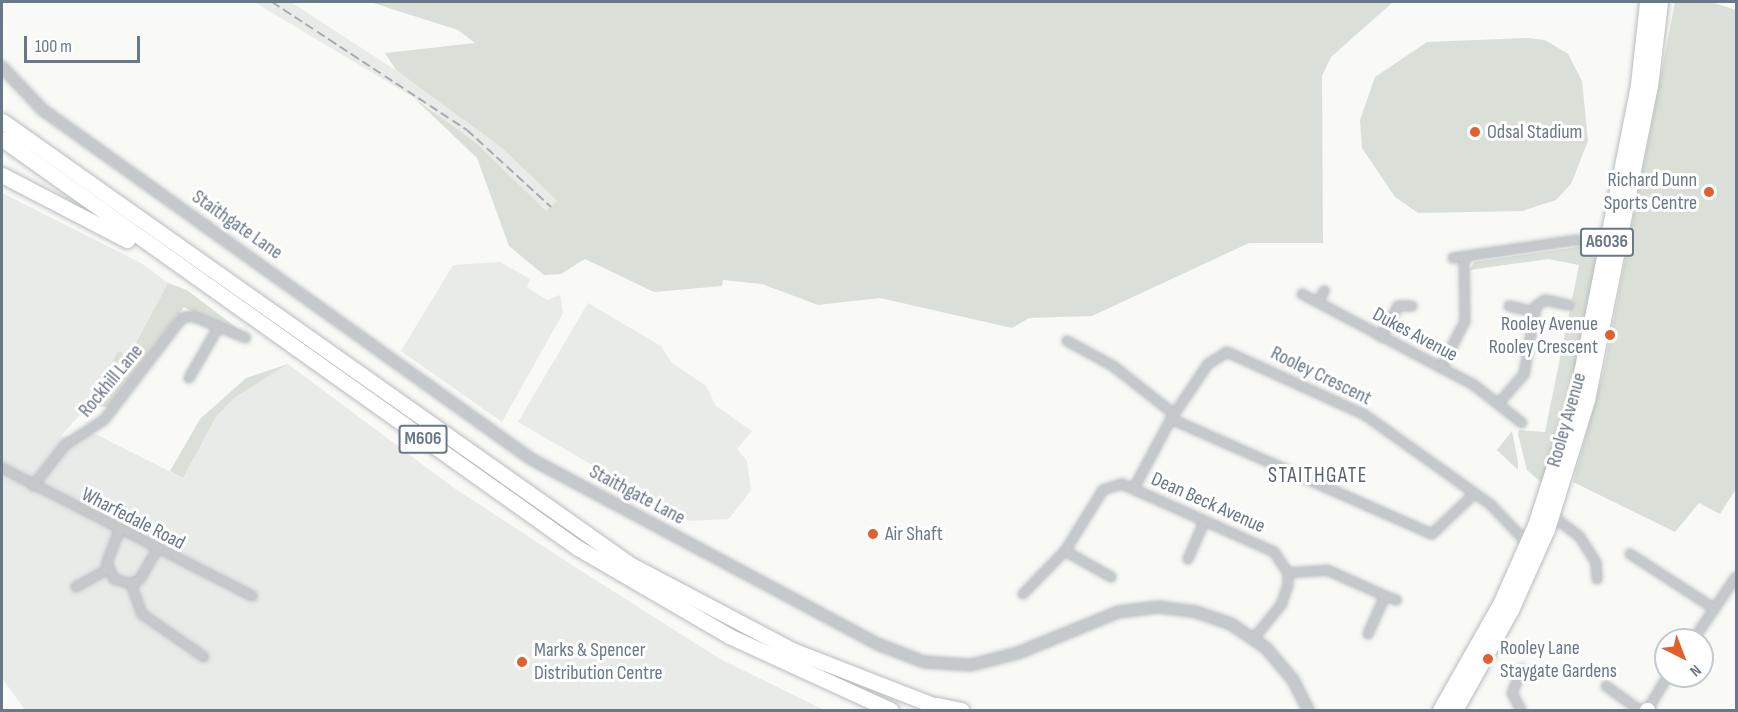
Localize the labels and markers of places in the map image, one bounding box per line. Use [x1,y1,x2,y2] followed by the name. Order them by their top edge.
[1487,120,1582,144] place label: Odsal Stadium
[1468,125,1482,139] marker: Odsal Stadium
[1604,168,1697,215] place label: Richard Dunn Sports Centre
[1702,185,1716,199] marker: Richard Dunn Sports Centre
[1489,312,1598,359] place label: Rooley Avenue Rooley Crescent
[1603,328,1617,342] marker: Rooley Avenue Rooley Crescent
[885,522,943,546] place label: Air Shaft
[866,527,880,541] marker: Air Shaft
[1500,636,1617,683] place label: Rooley Lane Staygate Gardens
[534,638,663,685] place label: Marks & Spencer Distribution Centre
[1481,652,1495,666] marker: Rooley Lane Staygate Gardens
[515,655,529,669] marker: Marks & Spencer Distribution Centre

